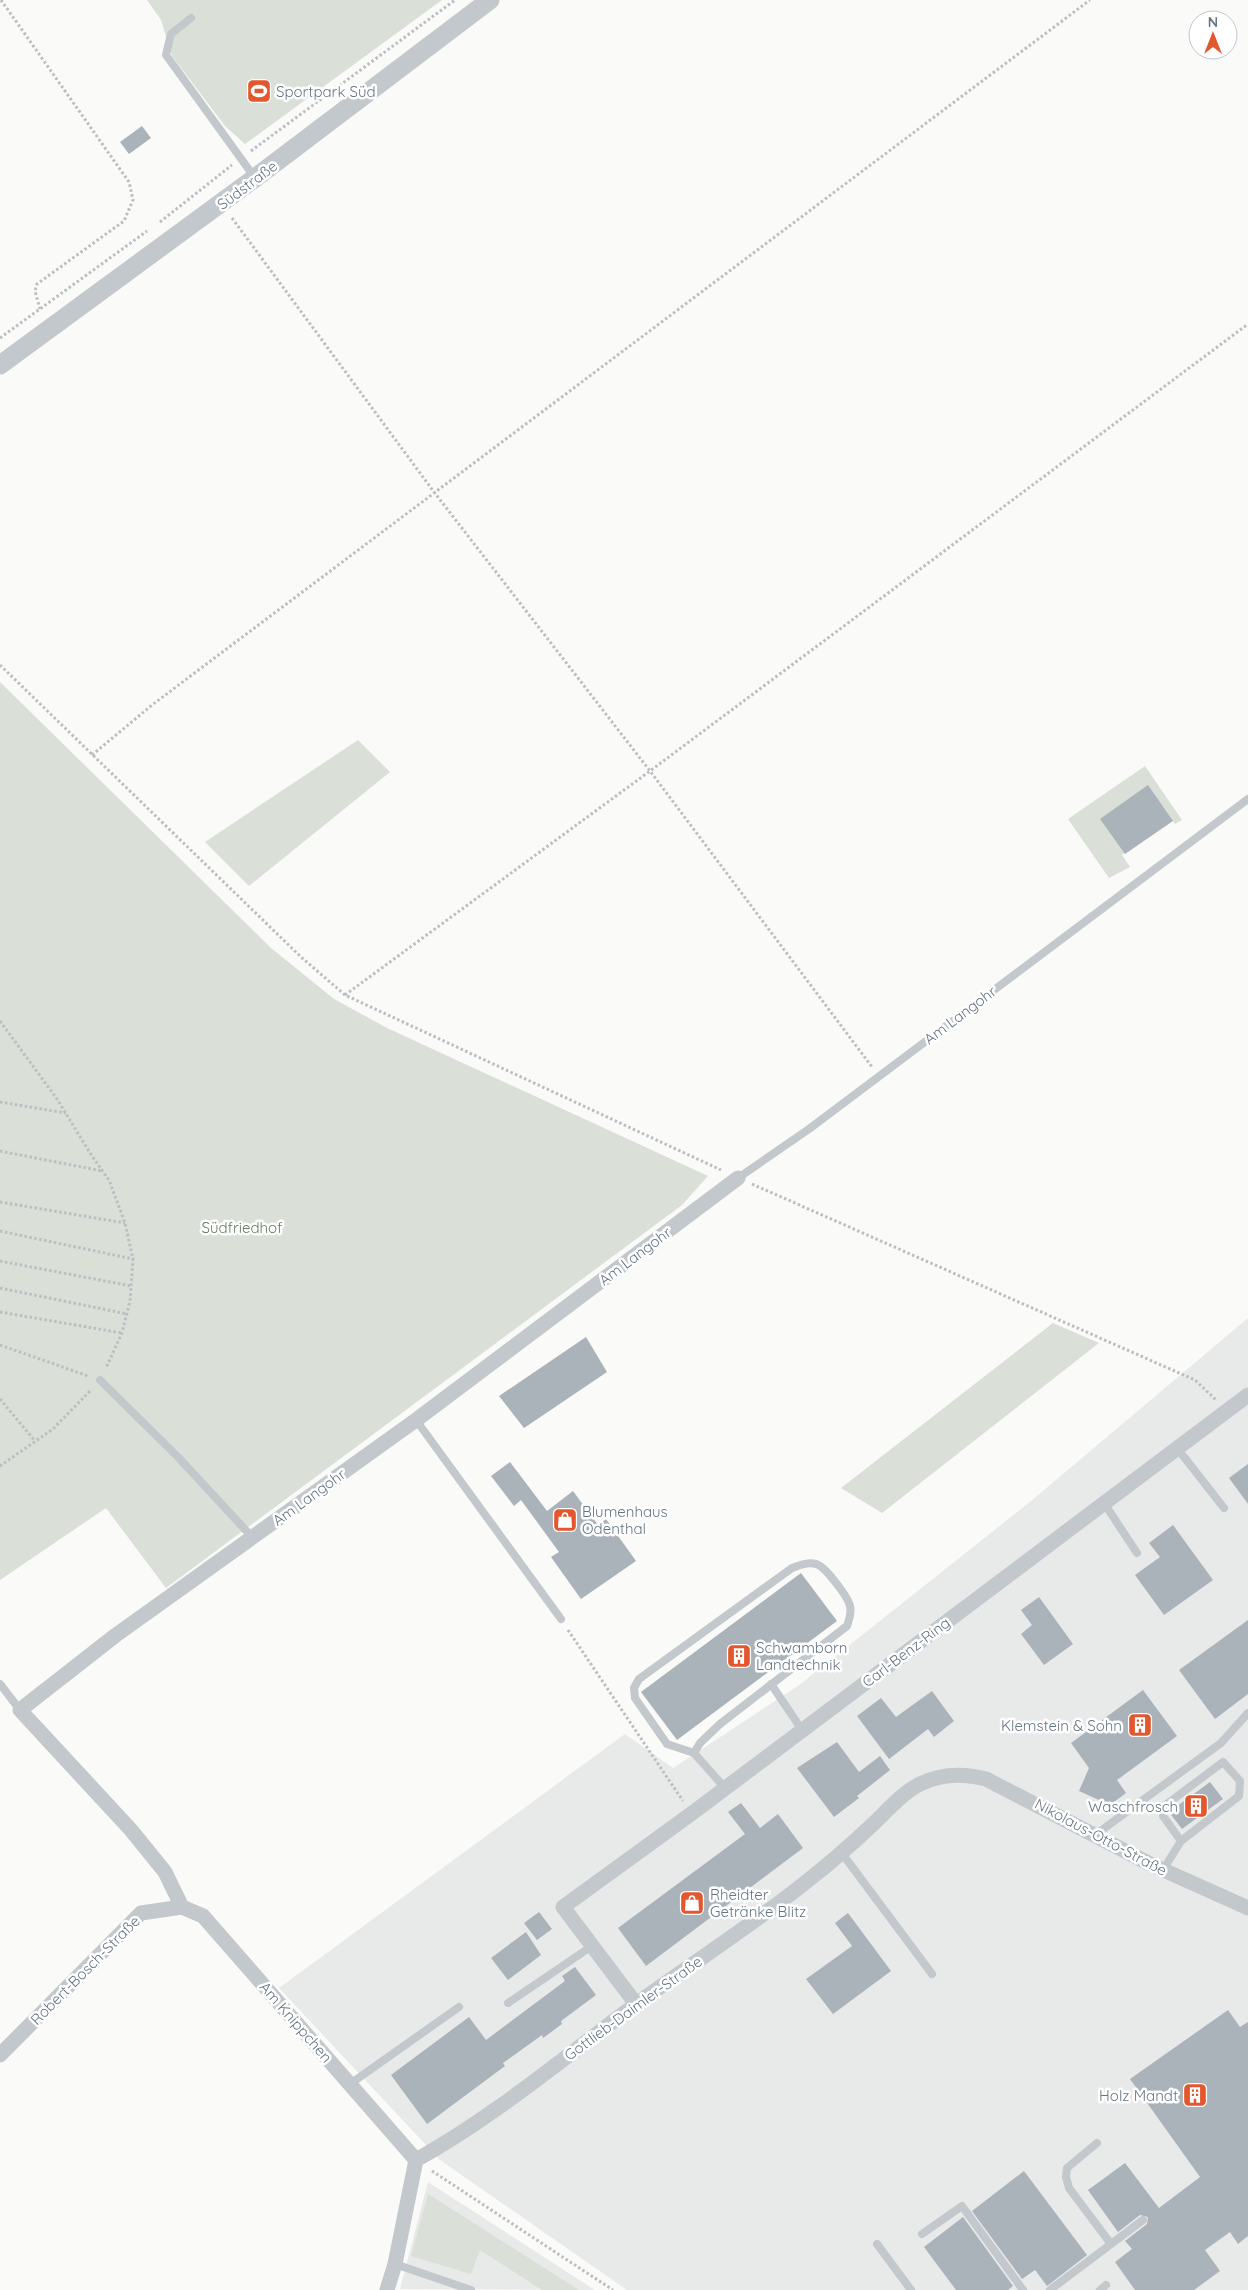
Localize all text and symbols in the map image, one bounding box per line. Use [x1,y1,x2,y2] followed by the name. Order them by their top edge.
[1188,10,1238,60] north arrow
[1208,13,1218,31] text: N
[246,78,272,104] sports icon: Sportpark Süd
[276,82,376,101] place label: Sportpark Süd
[213,156,281,214] street label: Südstraße
[920,982,1000,1048] street label: Am Langohr
[202,1218,283,1237] park label: Südfriedhof
[595,1223,675,1289] street label: Am Langohr
[269,1464,349,1530] street label: Am Langohr
[582,1502,668,1538] place label: Blumenhaus Odenthal
[552,1507,578,1533] shop icon: Blumenhaus Odenthal
[858,1613,954,1691] street label: Carl-Benz-Ring
[756,1638,847,1674] place label: Schwamborn Landtechnik
[726,1643,752,1669] building icon: Schwamborn Landtechnik
[1127,1712,1153,1738] building icon: Klemstein & Sohn
[1001,1716,1122,1735] place label: Klemstein & Sohn
[1183,1793,1209,1819] building icon: Waschfrosch
[1032,1794,1170,1880] street label: Nikolaus-Otto-Straße
[1088,1797,1178,1816] place label: Waschfrosch
[710,1885,806,1921] place label: Rheidter Getränke Blitz
[679,1890,705,1916] shop icon: Rheidter Getränke Blitz
[26,1911,144,2029] street label: Robert-Bosch-Straße
[560,1952,706,2064] street label: Gottlieb-Daimler-Straße
[256,1978,336,2066] street label: Am Knippchen
[1182,2082,1208,2108] building icon: Holz Mandt
[1099,2086,1178,2105] place label: Holz Mandt

